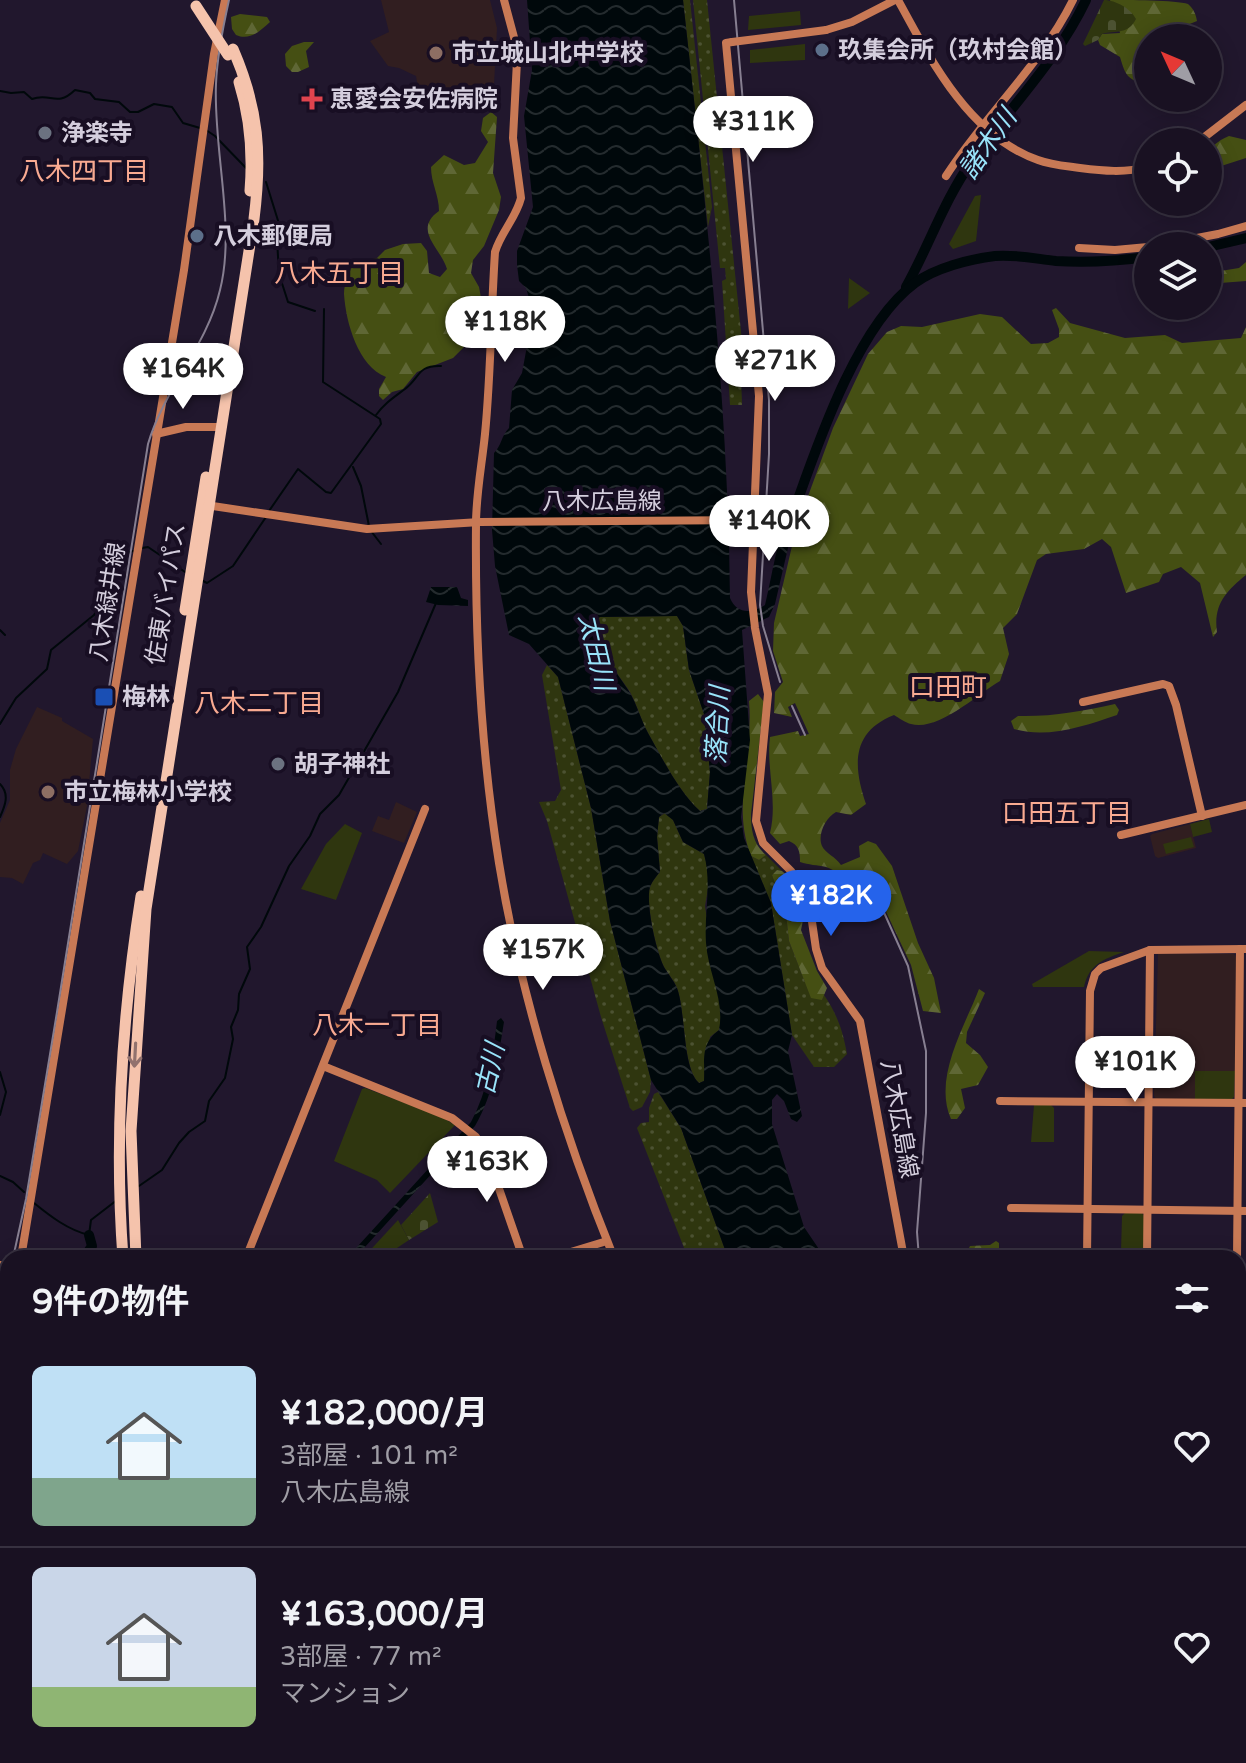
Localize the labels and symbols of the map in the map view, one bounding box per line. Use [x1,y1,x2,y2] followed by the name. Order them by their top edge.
[1134,24,1222,112] north arrow
[838,36,1078,65] place label: 玖集会所（玖村会館）
[452,39,644,68] place label: 市立城山北中学校
[813,41,831,59] marker: 玖集会所（玖村会館）
[427,44,445,62] marker: 市立城山北中学校
[330,85,498,114] place label: 恵愛会安佐病院
[301,88,323,110] marker: 恵愛会安佐病院
[697,96,809,164] pin: ¥311K
[953,101,1025,185] water label: 諸木川
[61,119,133,148] place label: 浄楽寺
[36,124,54,142] marker: 浄楽寺
[19,156,149,187] district label: 八木四丁目
[213,222,333,251] place label: 八木郵便局
[188,227,206,245] marker: 八木郵便局
[274,258,404,289] district label: 八木五丁目
[449,296,561,364] pin: ¥118K
[719,335,831,403] pin: ¥271K
[127,343,239,411] pin: ¥164K
[542,487,662,516] street label: 八木広島線
[713,495,825,563] pin: ¥140K
[140,521,192,667] street label: 佐東バイパス
[84,540,132,664] street label: 八木緑井線
[572,611,621,696] water label: 太田川
[909,672,987,703] district label: 口田町
[700,682,736,765] water label: 落合川
[122,683,170,712] place label: 梅林
[93,686,115,708] marker: 梅林
[194,688,324,719] district label: 八木二丁目
[294,750,390,779] place label: 胡子神社
[269,755,287,773] marker: 胡子神社
[64,778,232,807] place label: 市立梅林小学校
[39,783,57,801] marker: 市立梅林小学校
[1002,798,1132,829] district label: 口田五丁目
[775,870,887,938] pin: ¥182K
[487,924,599,992] pin: ¥157K
[312,1010,442,1041] district label: 八木一丁目
[1079,1036,1191,1104] pin: ¥101K
[469,1037,512,1098] water label: 古川
[127,1041,142,1068] one-way arrow
[874,1057,924,1181] street label: 八木広島線
[431,1136,543,1204] pin: ¥163K

